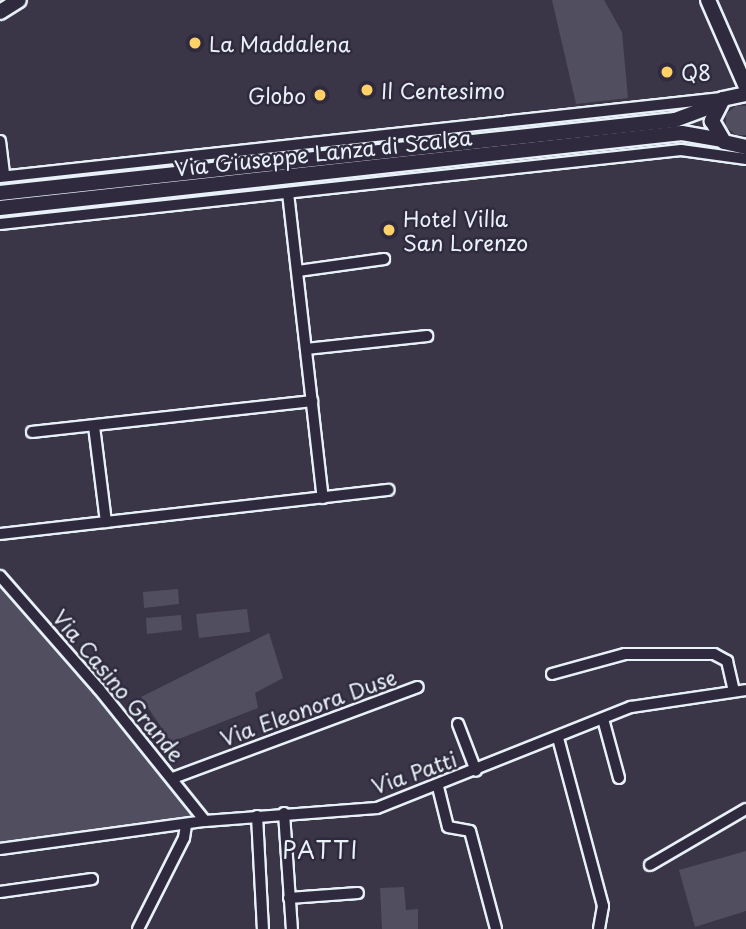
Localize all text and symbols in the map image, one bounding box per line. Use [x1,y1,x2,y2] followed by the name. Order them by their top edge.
[209,30,351,56] place label: La Maddalena
[187,35,203,51] marker: La Maddalena
[681,59,711,85] place label: Q8
[659,64,675,80] marker: Q8
[381,77,504,103] place label: Il Centesimo
[248,82,306,108] place label: Globo
[359,82,375,98] marker: Il Centesimo
[312,87,328,103] marker: Globo
[172,124,474,180] street label: Via Giuseppe Lanza di Scalea
[403,205,527,255] place label: Hotel Villa San Lorenzo
[381,222,397,238] marker: Hotel Villa San Lorenzo
[48,604,190,766] street label: Via Casino Grande
[217,663,399,751] street label: Via Eleonora Duse
[368,746,460,798] street label: Via Patti
[282,836,360,864] district label: PATTI

